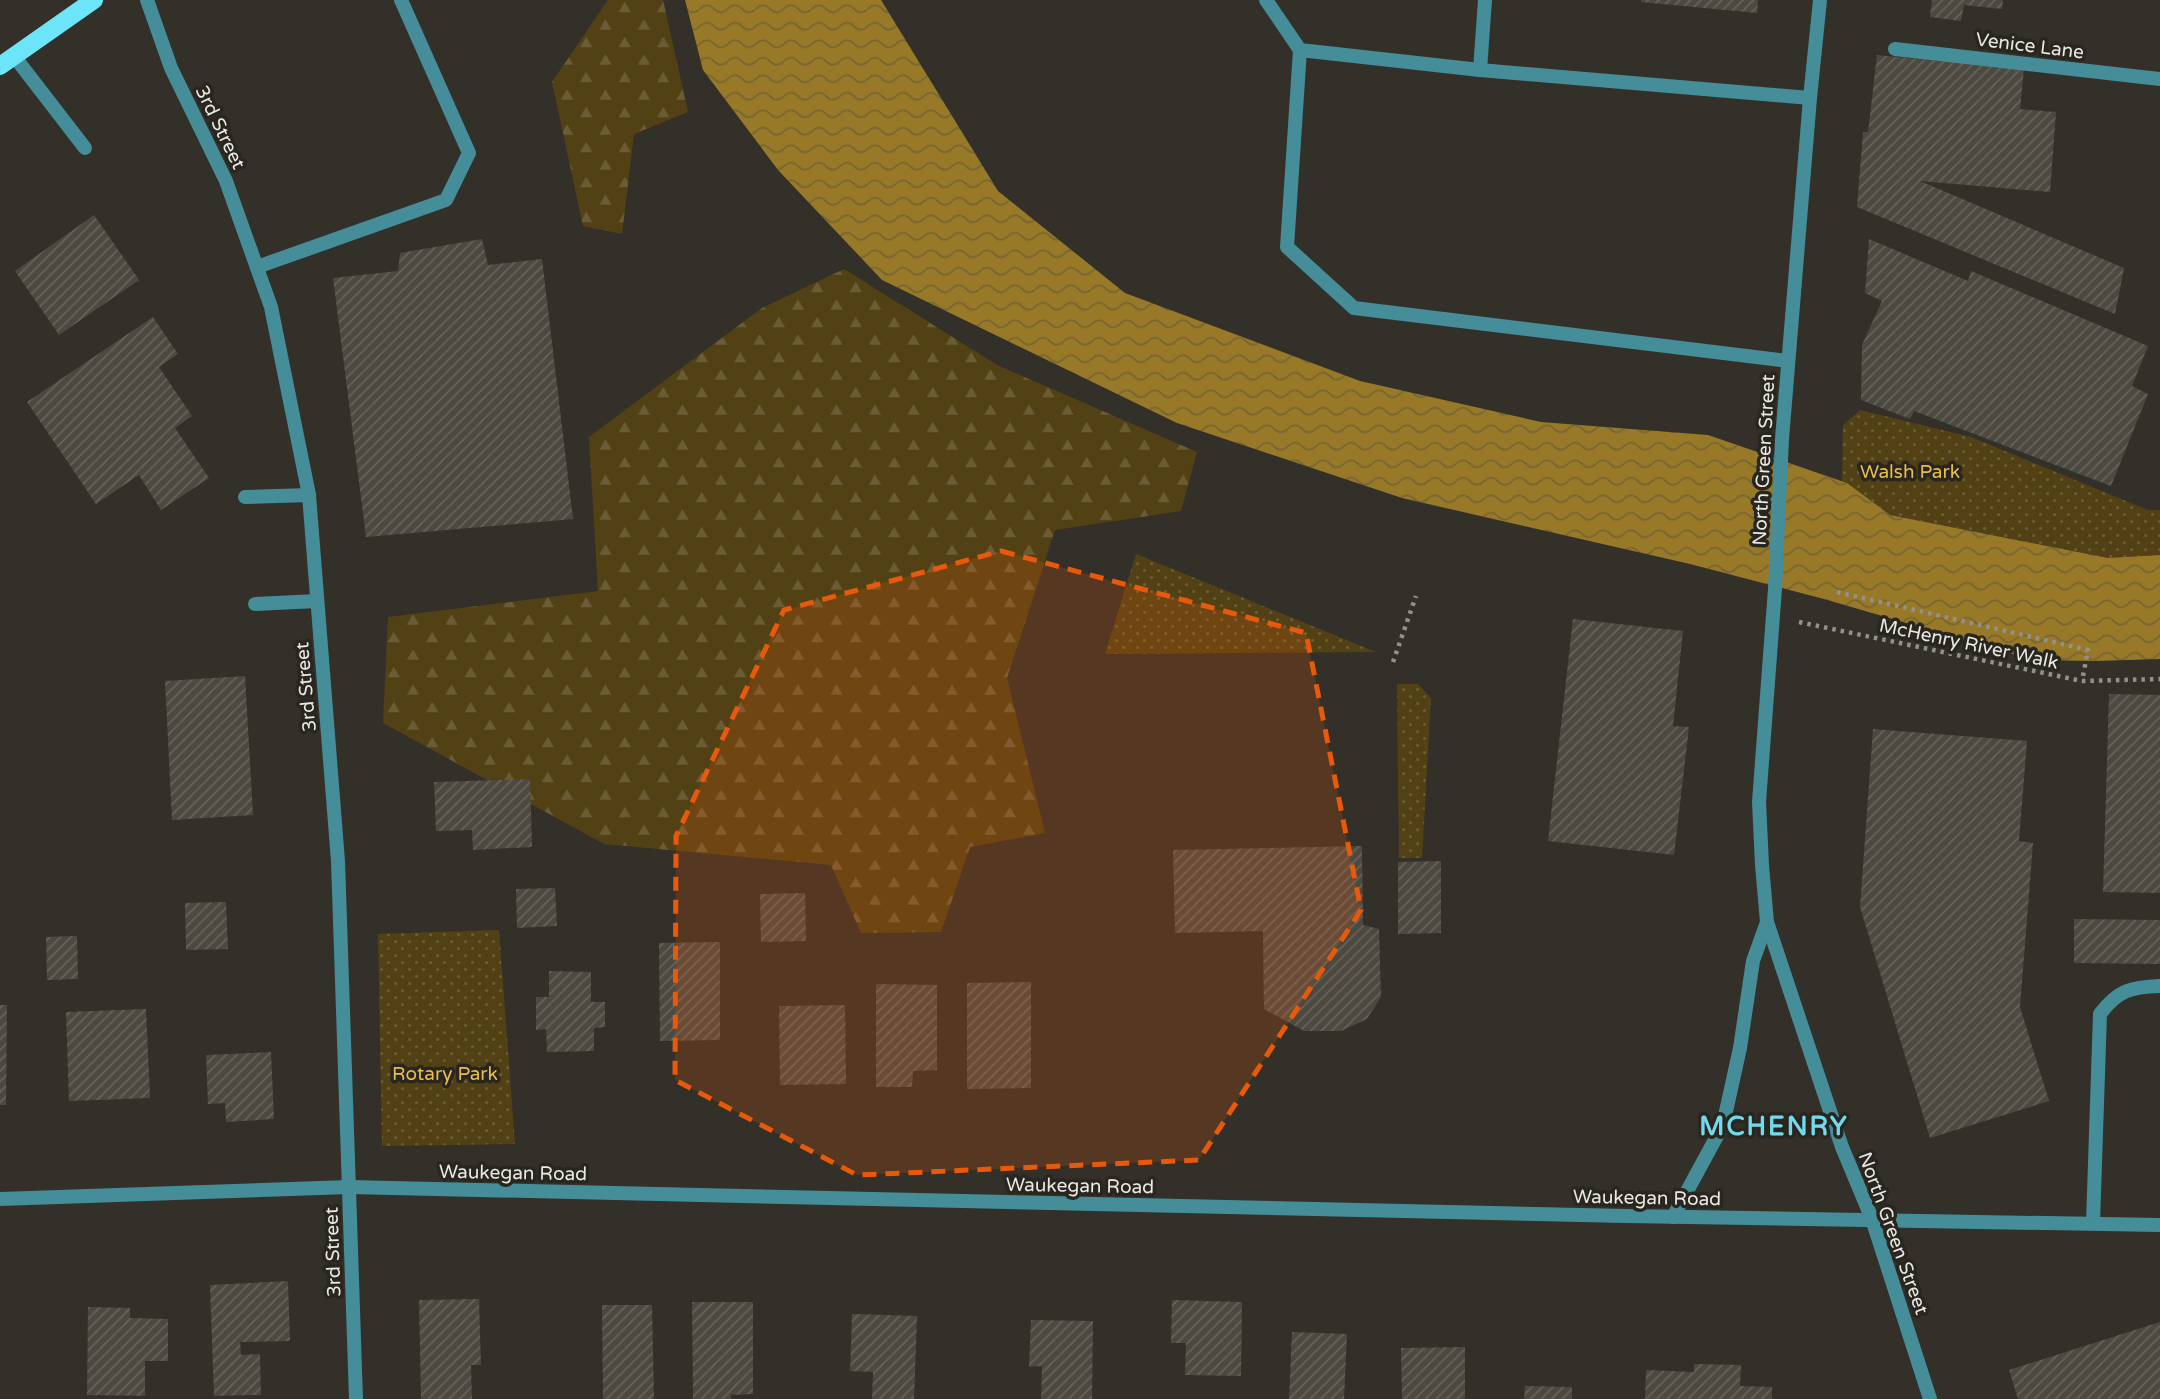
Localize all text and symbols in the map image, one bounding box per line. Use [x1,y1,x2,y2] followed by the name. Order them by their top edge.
[1974,28,2085,64] street label: Venice Lane
[190,82,250,173] street label: 3rd Street
[1749,374,1779,546] street label: North Green Street
[1860,461,1960,483] park label: Walsh Park
[1877,614,2060,674] street label: McHenry River Walk
[291,641,321,733] street label: 3rd Street
[392,1063,498,1085] park label: Rotary Park
[1699,1111,1849,1142] district label: MCHENRY
[1853,1149,1933,1318] street label: North Green Street
[439,1161,587,1185] street label: Waukegan Road
[1006,1174,1154,1198] street label: Waukegan Road
[1573,1186,1721,1210] street label: Waukegan Road
[320,1207,346,1297] street label: 3rd Street

